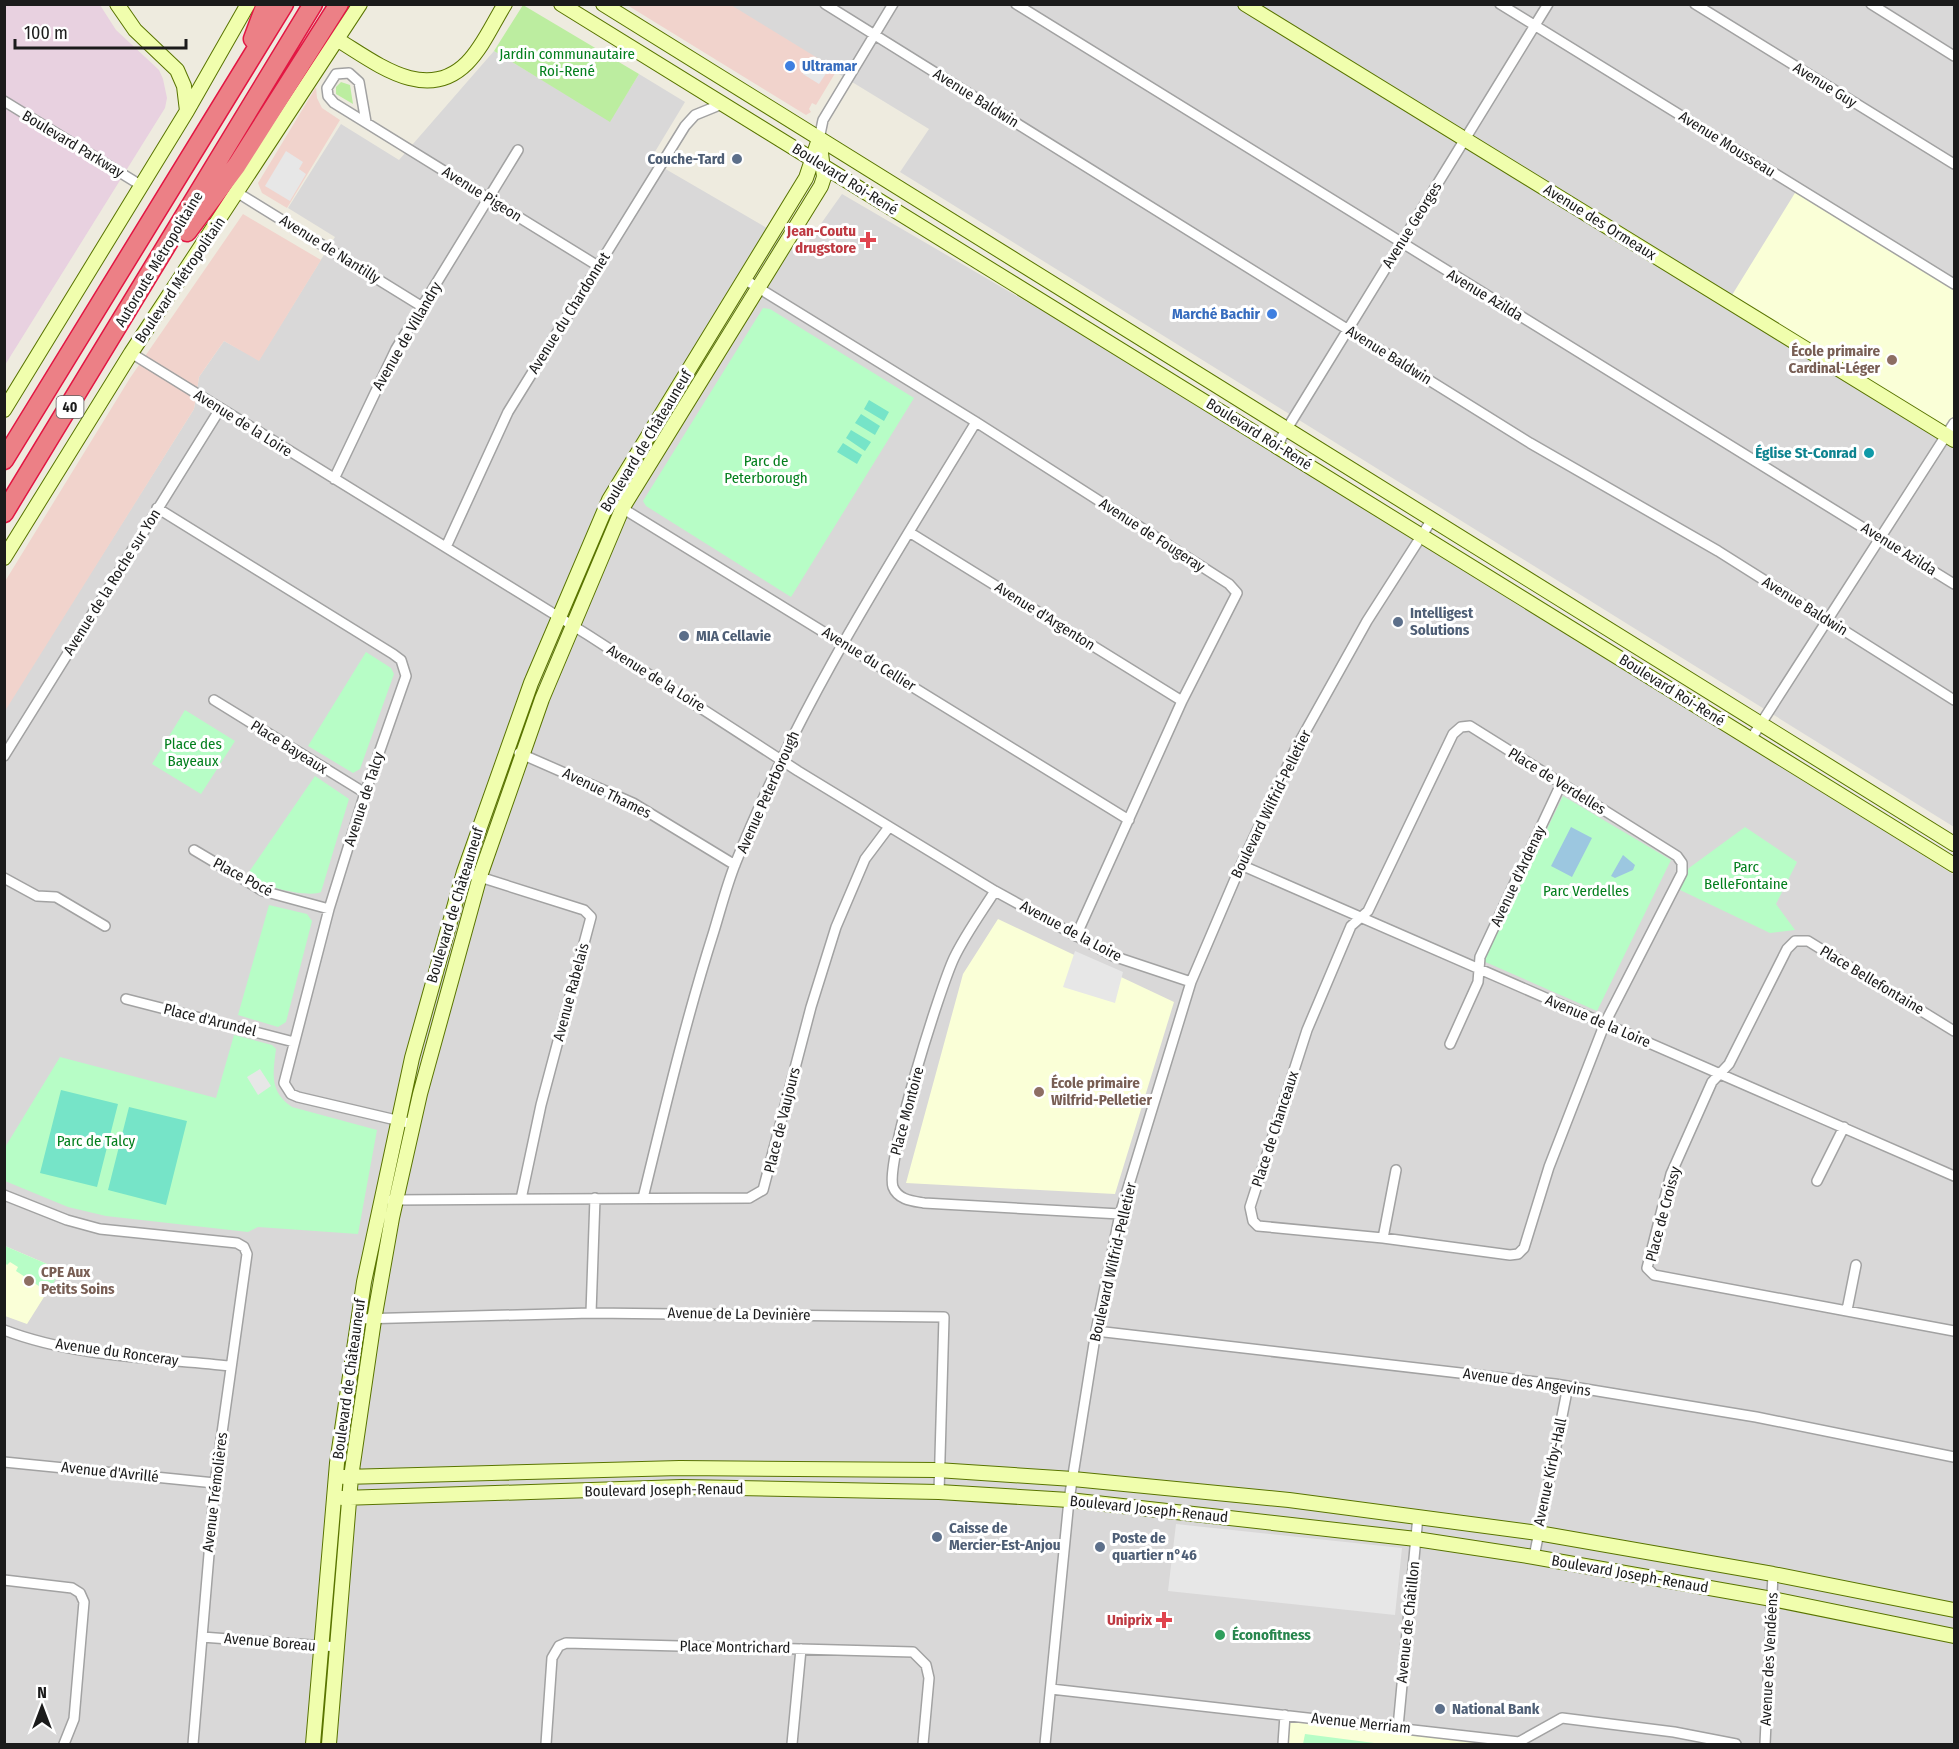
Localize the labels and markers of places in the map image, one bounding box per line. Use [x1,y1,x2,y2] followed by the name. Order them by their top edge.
[802,57,858,75] place label: Ultramar
[783,59,797,73] marker: Ultramar
[647,150,725,168] place label: Couche-Tard
[730,152,744,166] marker: Couche-Tard
[786,222,856,257] place label: Jean-Coutu drugstore
[861,233,875,247] marker: Jean-Coutu drugstore
[1172,305,1260,323] place label: Marché Bachir
[1265,307,1279,321] marker: Marché Bachir
[1788,342,1881,377] place label: École primaire Cardinal-Léger
[1885,353,1899,367] marker: École primaire Cardinal-Léger
[1755,444,1857,462] place label: Église St-Conrad
[1862,446,1876,460] marker: Église St-Conrad
[1410,604,1474,639] place label: Intelligest Solutions
[1391,615,1405,629] marker: Intelligest Solutions
[696,627,772,645] place label: MIA Cellavie
[677,629,691,643] marker: MIA Cellavie
[1051,1074,1152,1109] place label: École primaire Wilfrid-Pelletier
[1032,1085,1046,1099] marker: École primaire Wilfrid-Pelletier
[41,1263,115,1298] place label: CPE Aux Petits Soins
[22,1274,36,1288] marker: CPE Aux Petits Soins
[949,1519,1061,1554] place label: Caisse de Mercier-Est-Anjou
[1112,1529,1197,1564] place label: Poste de quartier n°46
[930,1530,944,1544] marker: Caisse de Mercier-Est-Anjou
[1093,1540,1107,1554] marker: Poste de quartier n°46
[1107,1611,1153,1629] place label: Uniprix
[1157,1613,1171,1627] marker: Uniprix
[1232,1626,1311,1644] place label: Éconofitness
[1213,1628,1227,1642] marker: Éconofitness
[1452,1700,1540,1718] place label: National Bank
[1433,1702,1447,1716] marker: National Bank

